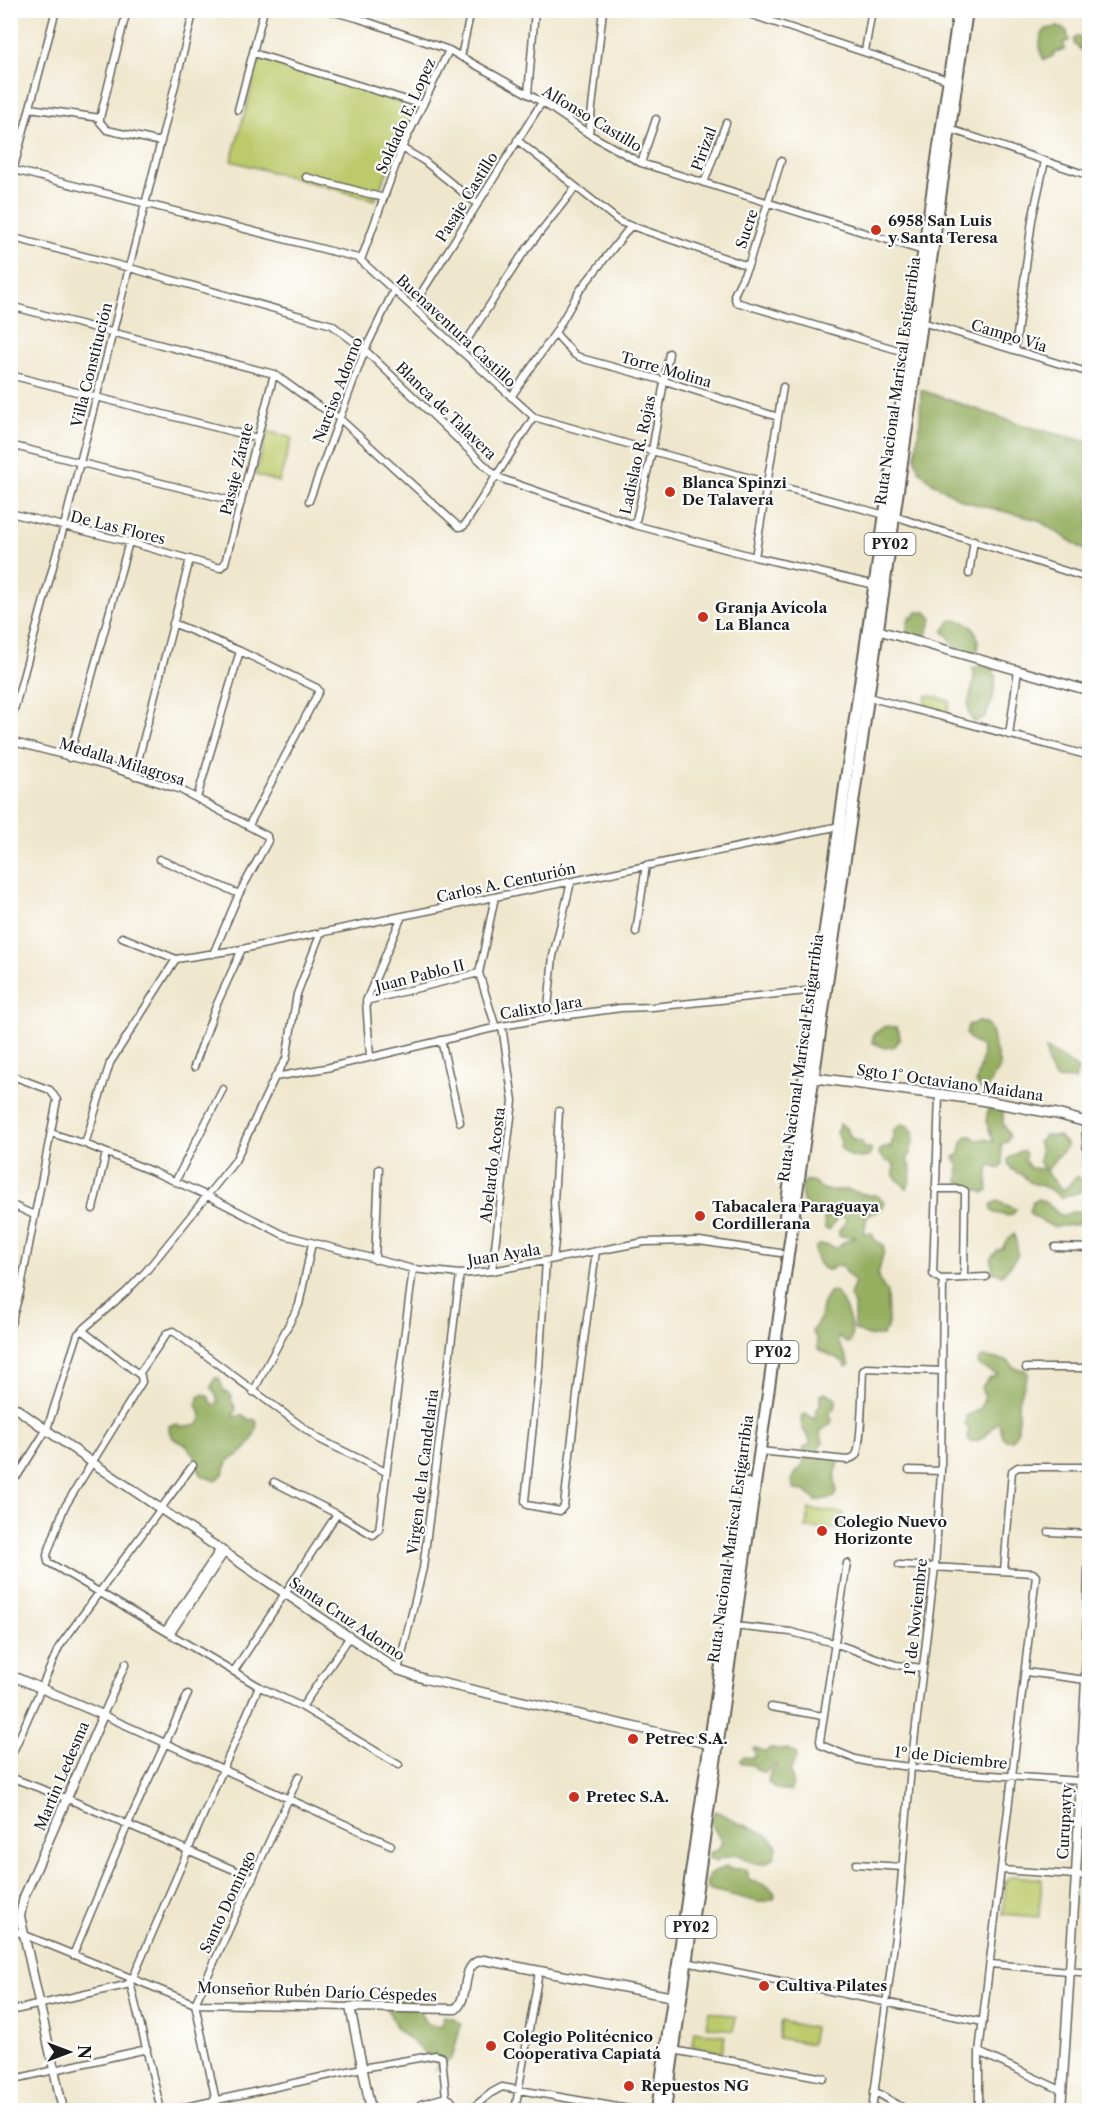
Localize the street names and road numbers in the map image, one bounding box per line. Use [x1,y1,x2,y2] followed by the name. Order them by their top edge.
[372,55,440,177] street label: Soldado E. Lopez
[538,81,646,156] street label: Alfonso Castillo
[687,124,720,173] street label: Pirizal
[431,148,502,245] street label: Pasaje Castillo
[731,207,762,251] street label: Sucre
[871,256,924,506] street label: Ruta Nacional Mariscal Estigarribia
[392,270,520,391] street label: Buenaventura Castillo
[67,300,116,430] street label: Villa Constitución
[969,315,1050,356] street label: Campo Vía
[309,334,366,445] street label: Narciso Adorno
[618,347,714,392] street label: Torre Molina
[392,358,501,464] street label: Blanca de Talavera
[616,394,659,516] street label: Ladislao R. Rojas
[216,421,257,517] street label: Pasaje Zárate
[69,507,168,548] street label: De Las Flores
[864,533,916,555] road number: PY02
[57,733,187,790] street label: Medalla Milagrosa
[435,858,578,907] street label: Carlos A. Centurión
[774,933,827,1183] street label: Ruta Nacional Mariscal Estigarribia
[371,955,466,996] street label: Juan Pablo II
[498,992,583,1023] street label: Calixto Jara
[855,1060,1045,1105] street label: Sgto 1° Octaviano Maidana
[476,1106,509,1225] street label: Abelardo Acosta
[464,1239,542,1270] street label: Juan Ayala
[748,1341,798,1363] road number: PY02
[403,1388,442,1557] street label: Virgen de la Candelaria
[704,1414,757,1664] street label: Ruta Nacional Mariscal Estigarribia
[900,1557,931,1677] street label: 1º de Noviembre
[286,1573,409,1664] street label: Santa Cruz Adorno
[30,1718,93,1833] street label: Martin Ledesma
[894,1742,1008,1773] street label: 1º de Diciembre
[1053,1783,1076,1860] street label: Curupayty
[195,1847,260,1956] street label: Santo Domingo
[666,1916,716,1938] road number: PY02
[197,1978,437,2005] street label: Monseñor Rubén Darío Céspedes

